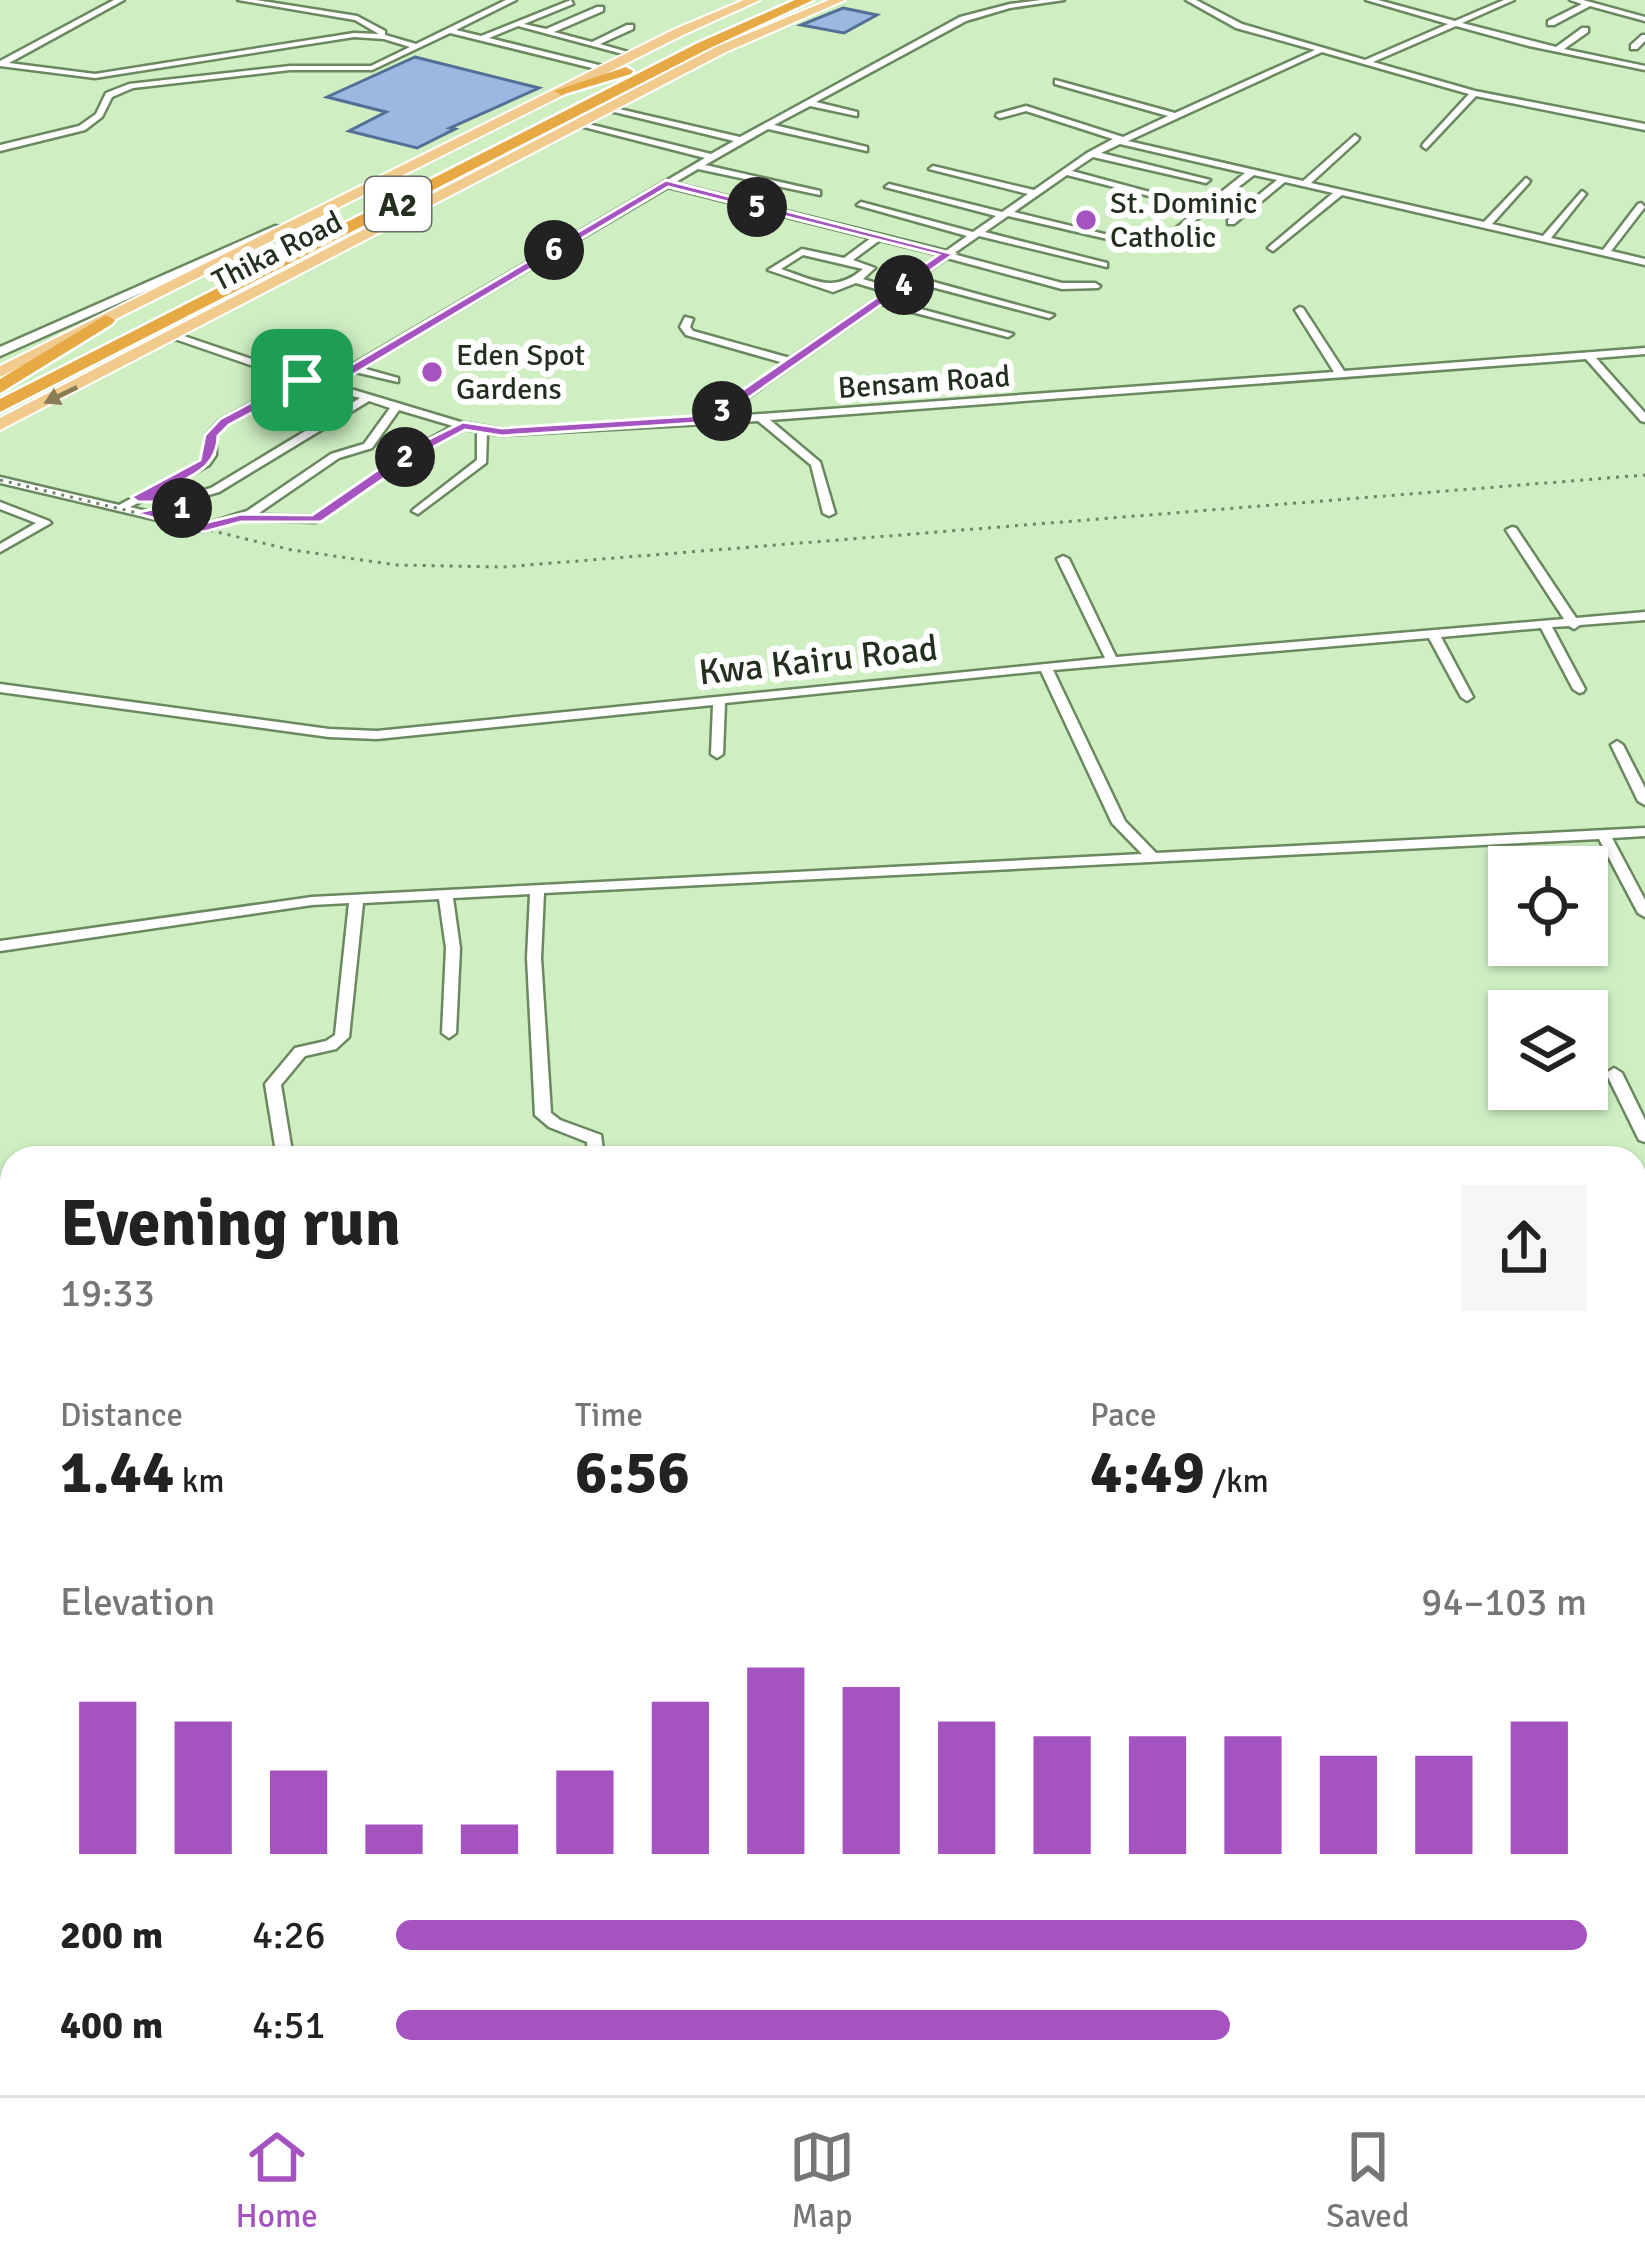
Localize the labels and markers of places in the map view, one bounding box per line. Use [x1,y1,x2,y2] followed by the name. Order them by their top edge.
[727,177,787,237] pin: 5
[1110,185,1257,256] place label: St. Dominic Catholic
[1073,207,1099,233] marker: St. Dominic Catholic
[524,220,584,280] pin: 6
[874,255,934,315] pin: 4
[251,329,353,431] pin
[456,337,585,408] place label: Eden Spot Gardens
[419,359,445,385] marker: Eden Spot Gardens
[692,381,752,441] pin: 3
[375,427,435,487] pin: 2
[152,478,212,538] pin: 1

